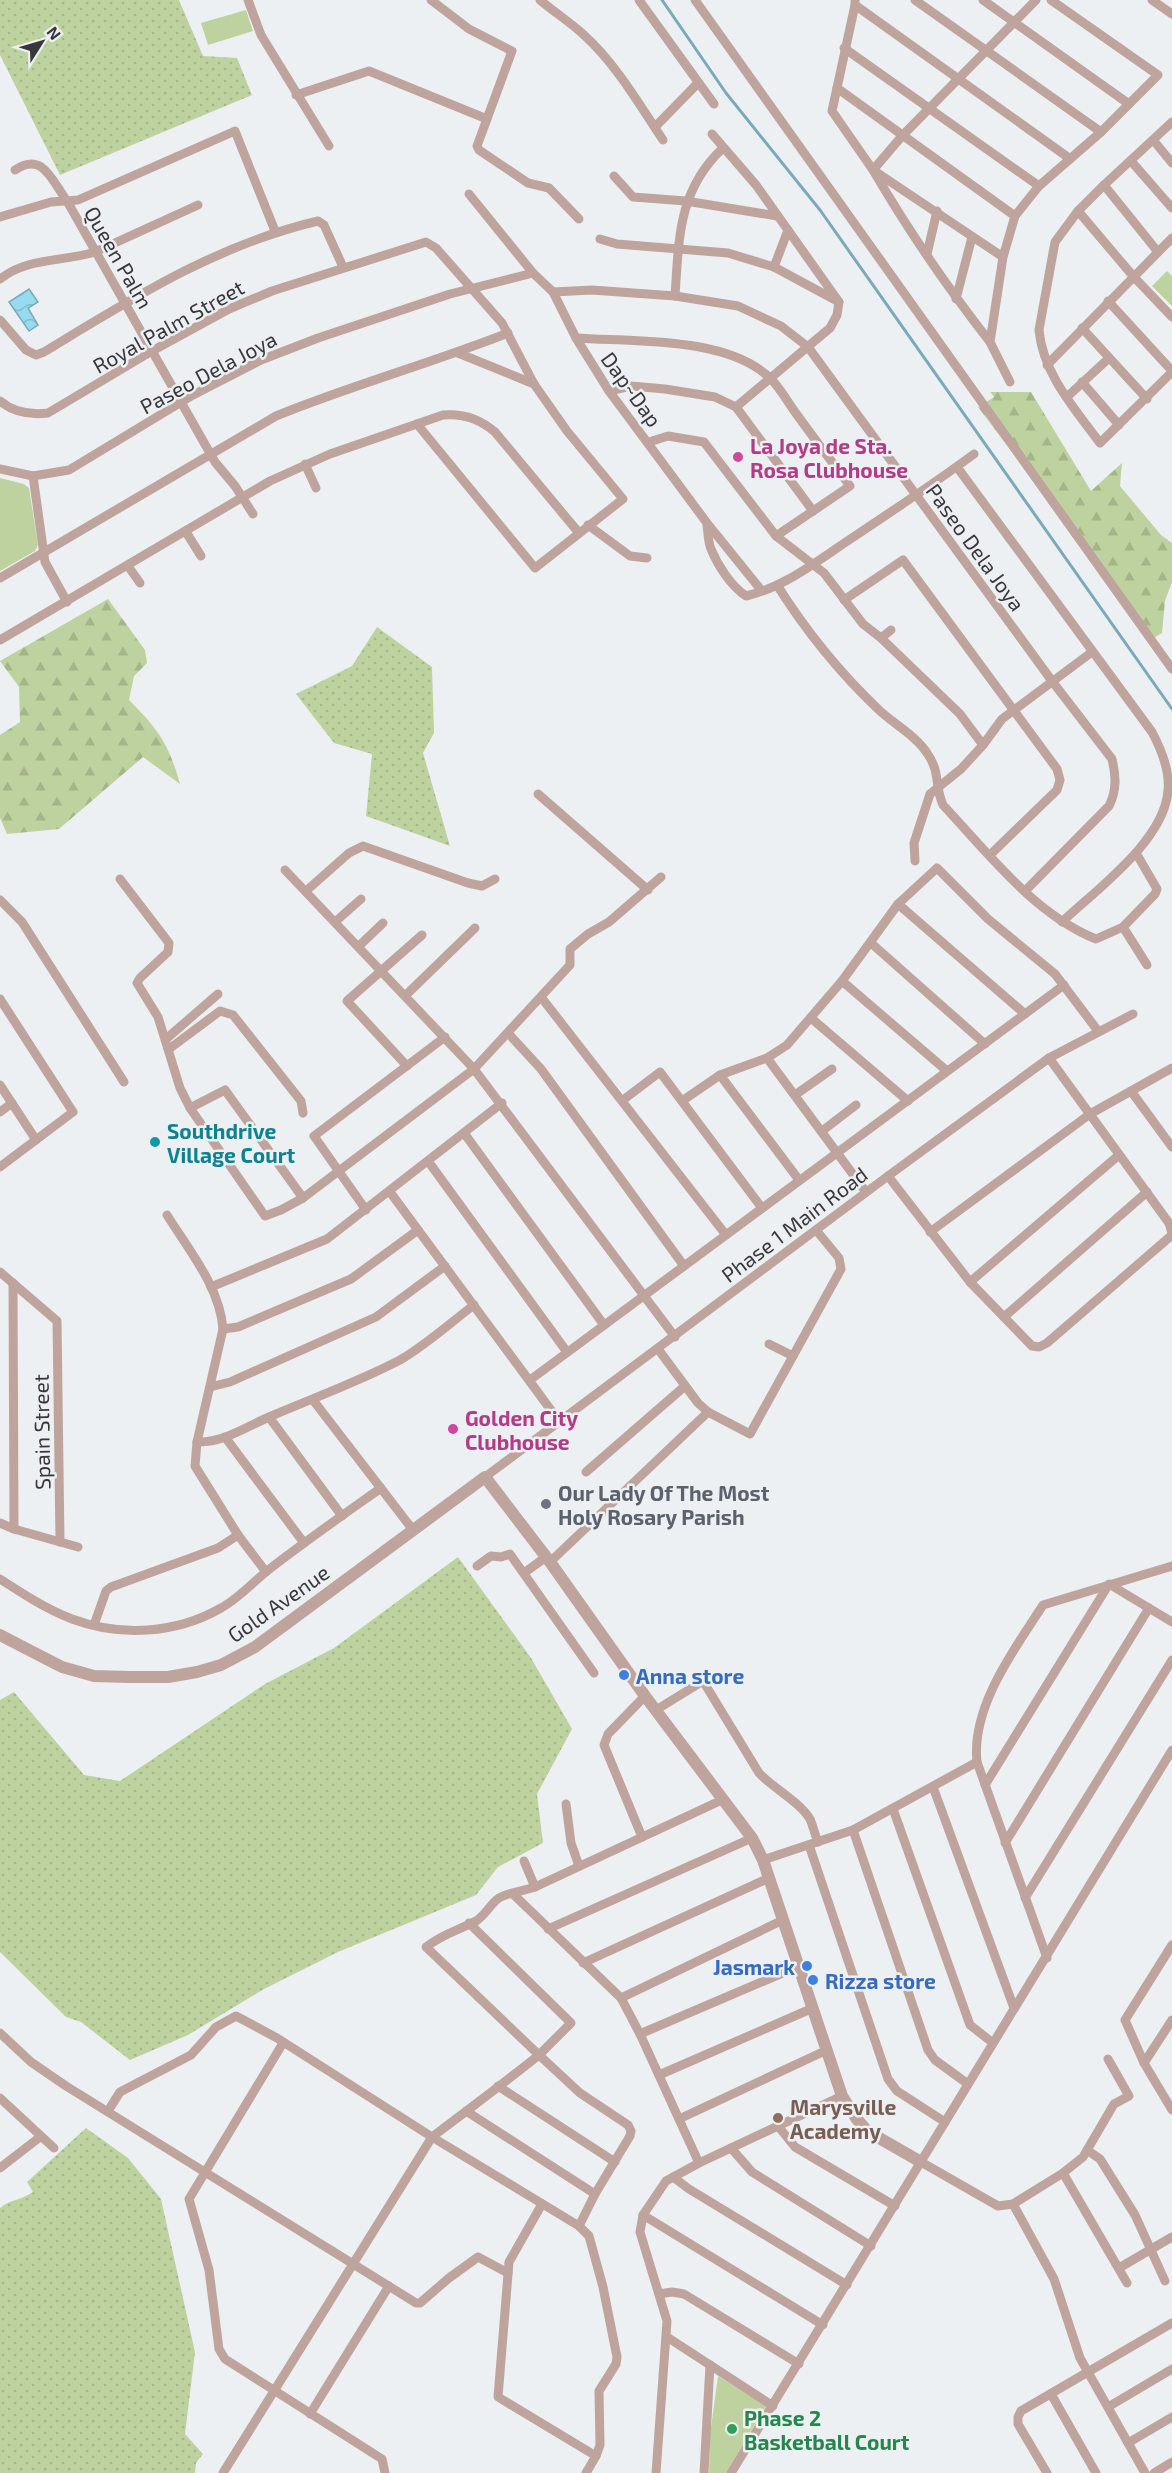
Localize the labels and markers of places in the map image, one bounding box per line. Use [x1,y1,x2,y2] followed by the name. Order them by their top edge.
[750,433,908,482] place label: La Joya de Sta. Rosa Clubhouse
[731,450,745,464] marker: La Joya de Sta. Rosa Clubhouse
[167,1118,296,1167] place label: Southdrive Village Court
[148,1135,162,1149] marker: Southdrive Village Court
[465,1405,578,1454] place label: Golden City Clubhouse
[446,1422,460,1436] marker: Golden City Clubhouse
[558,1480,770,1530] place label: Our Lady Of The Most Holy Rosary Parish
[539,1497,553,1511] marker: Our Lady Of The Most Holy Rosary Parish
[636,1663,744,1688] place label: Anna store
[617,1668,631,1682] marker: Anna store
[713,1954,795,1979] place label: Jasmark
[800,1959,814,1973] marker: Jasmark
[825,1968,936,1993] place label: Rizza store
[806,1973,820,1987] marker: Rizza store
[790,2094,896,2144] place label: Marysville Academy
[771,2111,785,2125] marker: Marysville Academy
[744,2405,910,2454] place label: Phase 2 Basketball Court
[725,2422,739,2436] marker: Phase 2 Basketball Court

